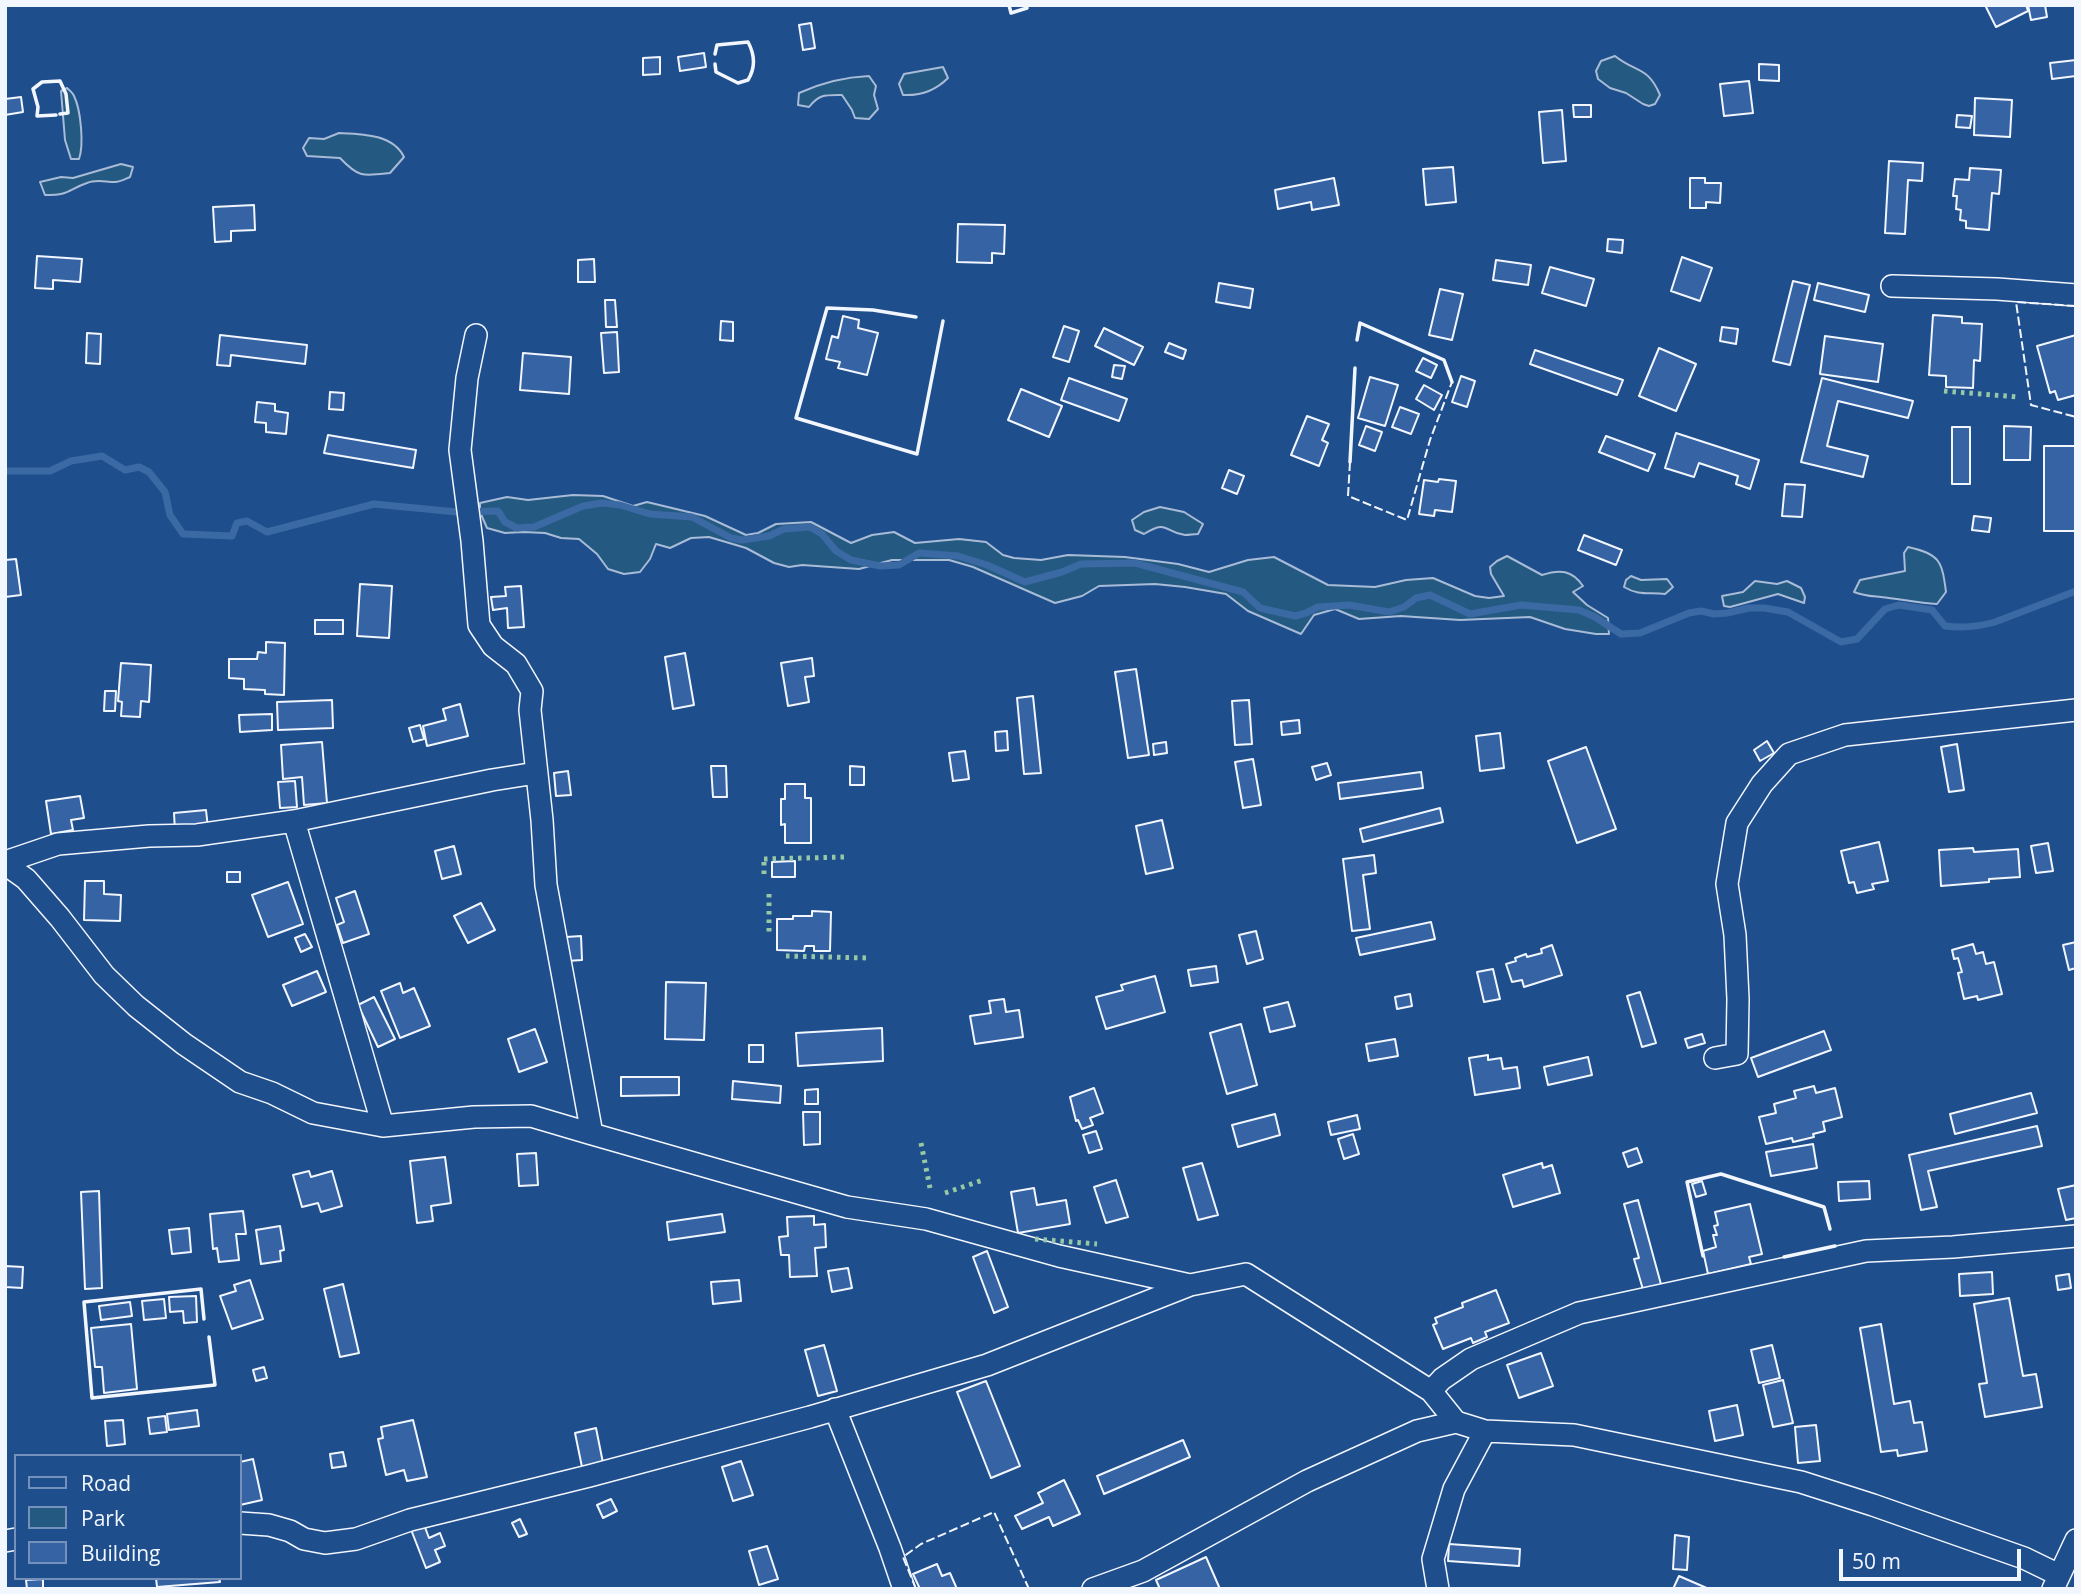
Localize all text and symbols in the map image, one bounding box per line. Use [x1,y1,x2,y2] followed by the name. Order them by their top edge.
[14,1454,242,1580] legend
[81,1469,131,1497] text: Road
[81,1504,125,1532] text: Park
[1843,1534,2025,1578] scale bar
[81,1539,160,1567] text: Building
[1852,1547,1901,1575] text: 50 m

